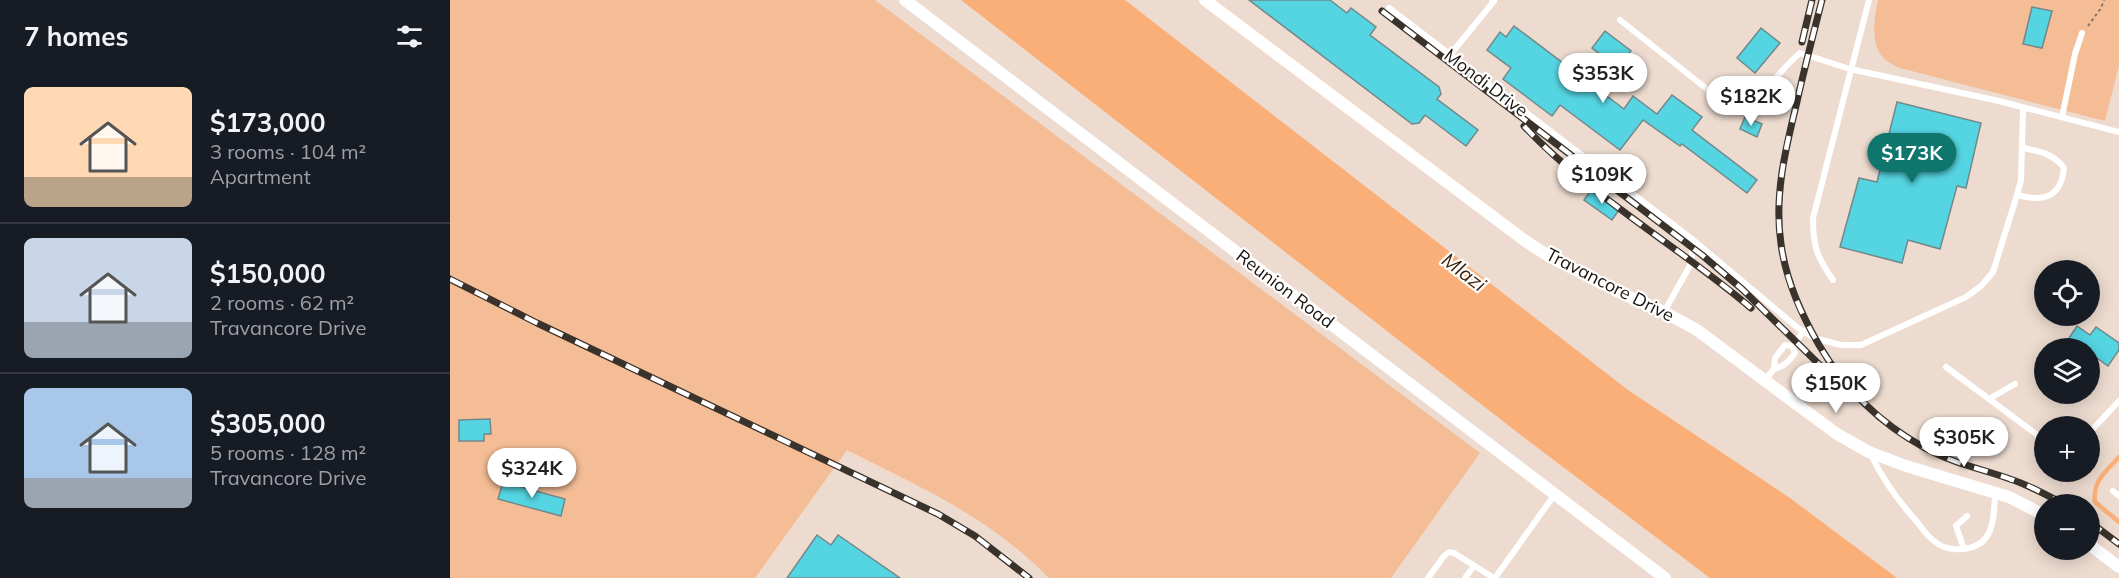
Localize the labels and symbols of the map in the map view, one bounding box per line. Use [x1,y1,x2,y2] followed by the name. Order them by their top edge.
[1440,43,1533,122] street label: Mondi Drive
[1561,53,1645,104] pin: $353K
[1709,76,1793,127] pin: $182K
[1870,133,1954,184] pin: $173K
[1560,154,1644,205] pin: $109K
[1542,242,1678,327] street label: Travancore Drive
[1232,244,1339,333] street label: Reunion Road
[1437,247,1492,296] water label: Mlazi
[1794,363,1878,414] pin: $150K
[1922,417,2006,468] pin: $305K
[490,448,574,499] pin: $324K

